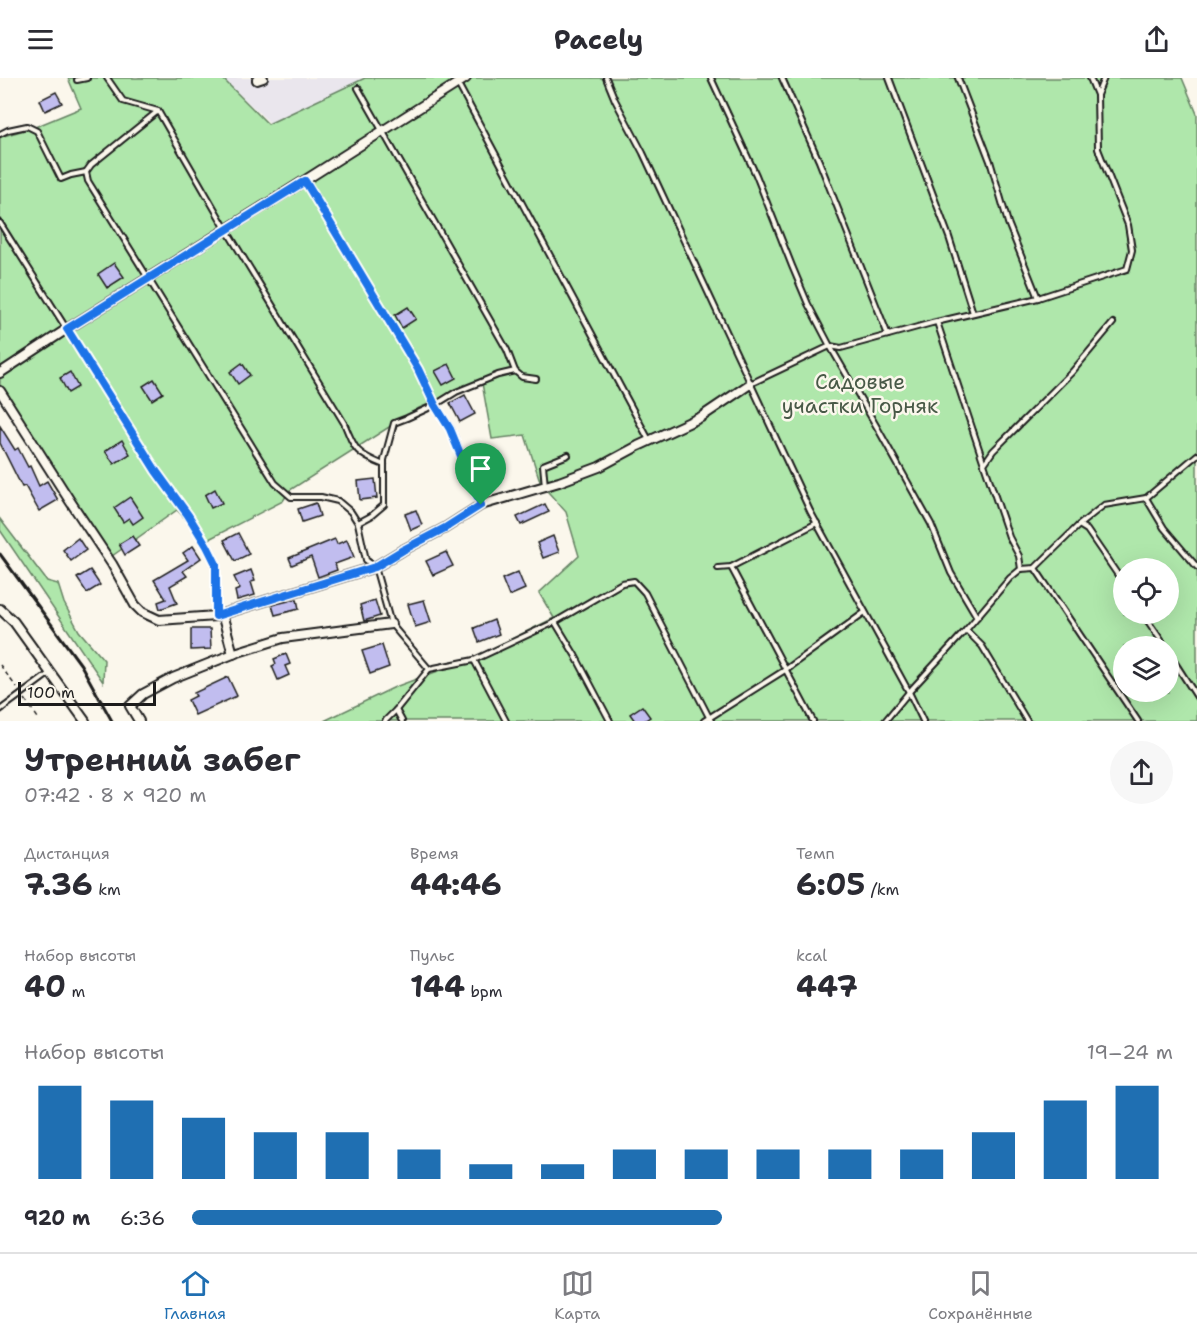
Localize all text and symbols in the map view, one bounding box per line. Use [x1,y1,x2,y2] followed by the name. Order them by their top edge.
[554,21,643,58] text: Pacely
[24,23,57,56] icon: menu
[1140,23,1173,56] icon: share
[782,368,938,420] park label: Садовые участки Горняк
[455,443,506,505] pin
[464,452,497,485] icon: arrive
[1113,558,1179,702] map controls
[1113,558,1179,624] button: locate
[1113,636,1179,702] button: layers
[18,679,156,706] scale bar
[27,682,75,703] text: 100 m
[24,737,301,782] text: Утренний забег
[1110,741,1173,804] button: share
[24,782,206,808] text: 07:42 · 8 × 920 m
[24,843,110,864] text: Дистанция
[410,843,459,864] text: Время
[796,843,835,864] text: Темп
[24,864,93,905] text: 7.36
[410,864,502,905] text: 44:46
[796,864,865,905] text: 6:05
[93,879,121,900] text: km
[865,879,899,900] text: /km
[24,945,136,966] text: Набор высоты
[410,945,455,966] text: Пульс
[796,945,827,966] text: kcal
[24,966,66,1007] text: 40
[410,966,465,1007] text: 144
[796,966,858,1007] text: 447
[66,981,85,1002] text: m
[465,981,503,1002] text: bpm
[24,1039,164,1065] text: Набор высоты
[1087,1039,1173,1065] text: 19–24 m
[24,1205,90,1231] text: 920 m
[120,1205,165,1231] text: 6:36
[164,1267,226,1324] tab: Главная
[554,1267,600,1324] tab: Карта
[928,1267,1033,1324] tab: Сохранённые

